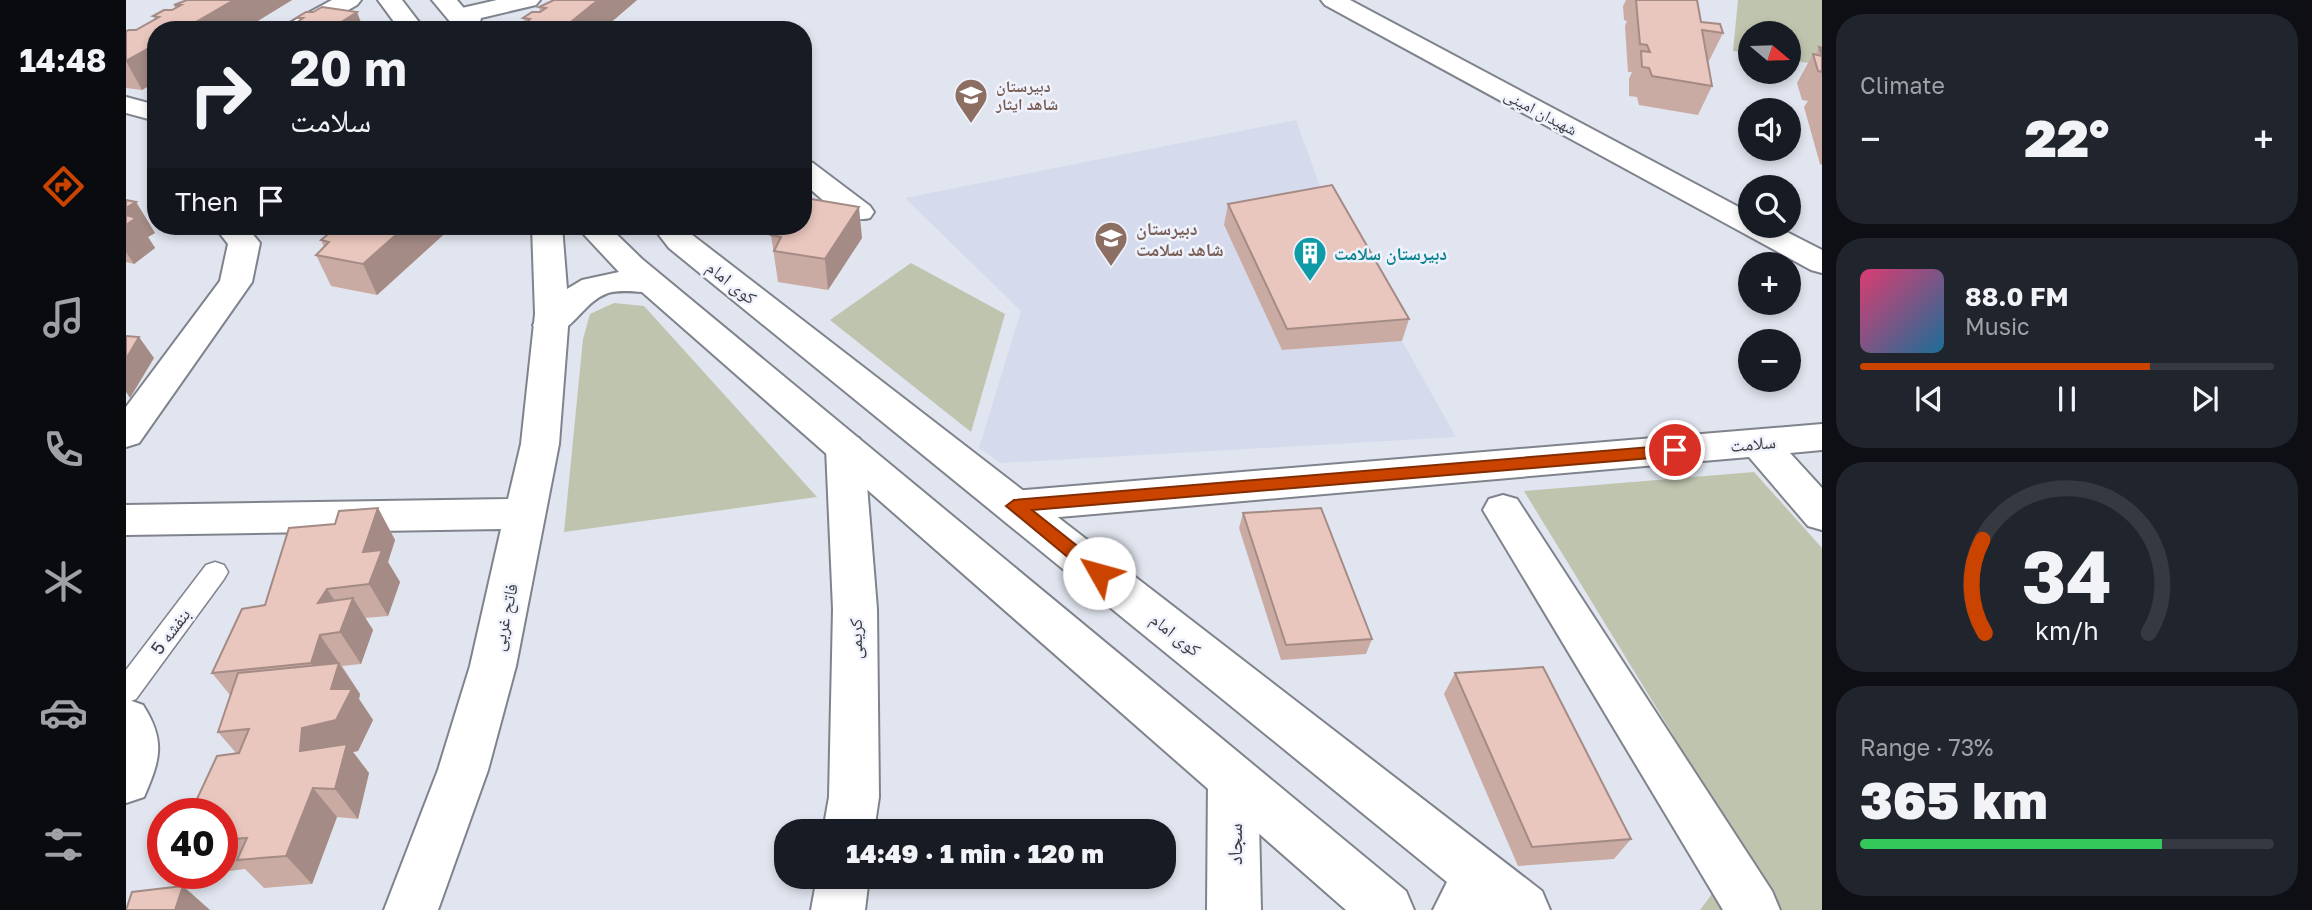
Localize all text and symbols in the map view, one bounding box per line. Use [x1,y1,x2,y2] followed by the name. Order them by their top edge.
[1738,21,1801,84] north arrow
[1738,21,1801,392] map controls
[290,38,407,97] text: 20 m
[19,41,107,79] text: 14:48
[175,49,266,140] icon: right
[1860,71,1945,99] text: Climate
[952,76,990,125] school or university icon: دبیرستان شاهد ایثار
[995,76,1058,114] place label: دبیرستان شاهد ایثار
[1501,84,1581,140] street label: شهیدان امینی
[1738,98,1801,161] button: sound
[290,101,371,139] text: سلامت
[2025,106,2109,168] text: 22°
[1860,116,1881,161] text: −
[2253,116,2274,161] text: +
[39,162,88,211] icon: directions
[1738,175,1801,238] button: search
[252,182,290,220] icon: arrive
[175,186,238,217] text: Then
[1136,217,1223,260] place label: دبیرستان شاهد سلامت
[1092,219,1130,268] school or university icon: دبیرستان شاهد سلامت
[1291,234,1329,283] building icon: دبیرستان سلامت
[1334,242,1447,265] place label: دبیرستان سلامت
[1738,252,1801,315] button: +
[701,256,762,310] street label: کوی امام
[1965,281,2069,312] text: 88.0 FM
[39,293,88,342] icon: music
[1965,312,2030,340] text: Music
[1738,329,1801,392] button: −
[1910,380,1948,418] icon: previous
[2048,380,2086,418] icon: pause
[2186,380,2224,418] icon: next
[1645,420,1705,480] pin
[39,425,88,474] icon: phone
[1729,430,1777,456] street label: سلامت
[1656,431,1694,469] icon: arrive
[2022,532,2112,619] text: 34
[1062,536,1136,610] position arrow
[39,557,88,606] icon: climate
[486,581,524,653] street label: فاتح غربی
[146,604,195,659] street label: بنفشه 5
[1145,608,1206,662] street label: کوی امام
[2035,615,2099,646] text: km/h
[844,618,867,659] street label: کریمی
[39,688,88,737] icon: car
[1860,733,1993,761] text: Range · 73%
[1860,768,2048,830] text: 365 km
[147,798,238,889] speed limit sign: 40
[39,820,88,869] icon: filters
[1221,823,1247,865] street label: سجاد
[846,838,1104,869] text: 14:49 · 1 min · 120 m

